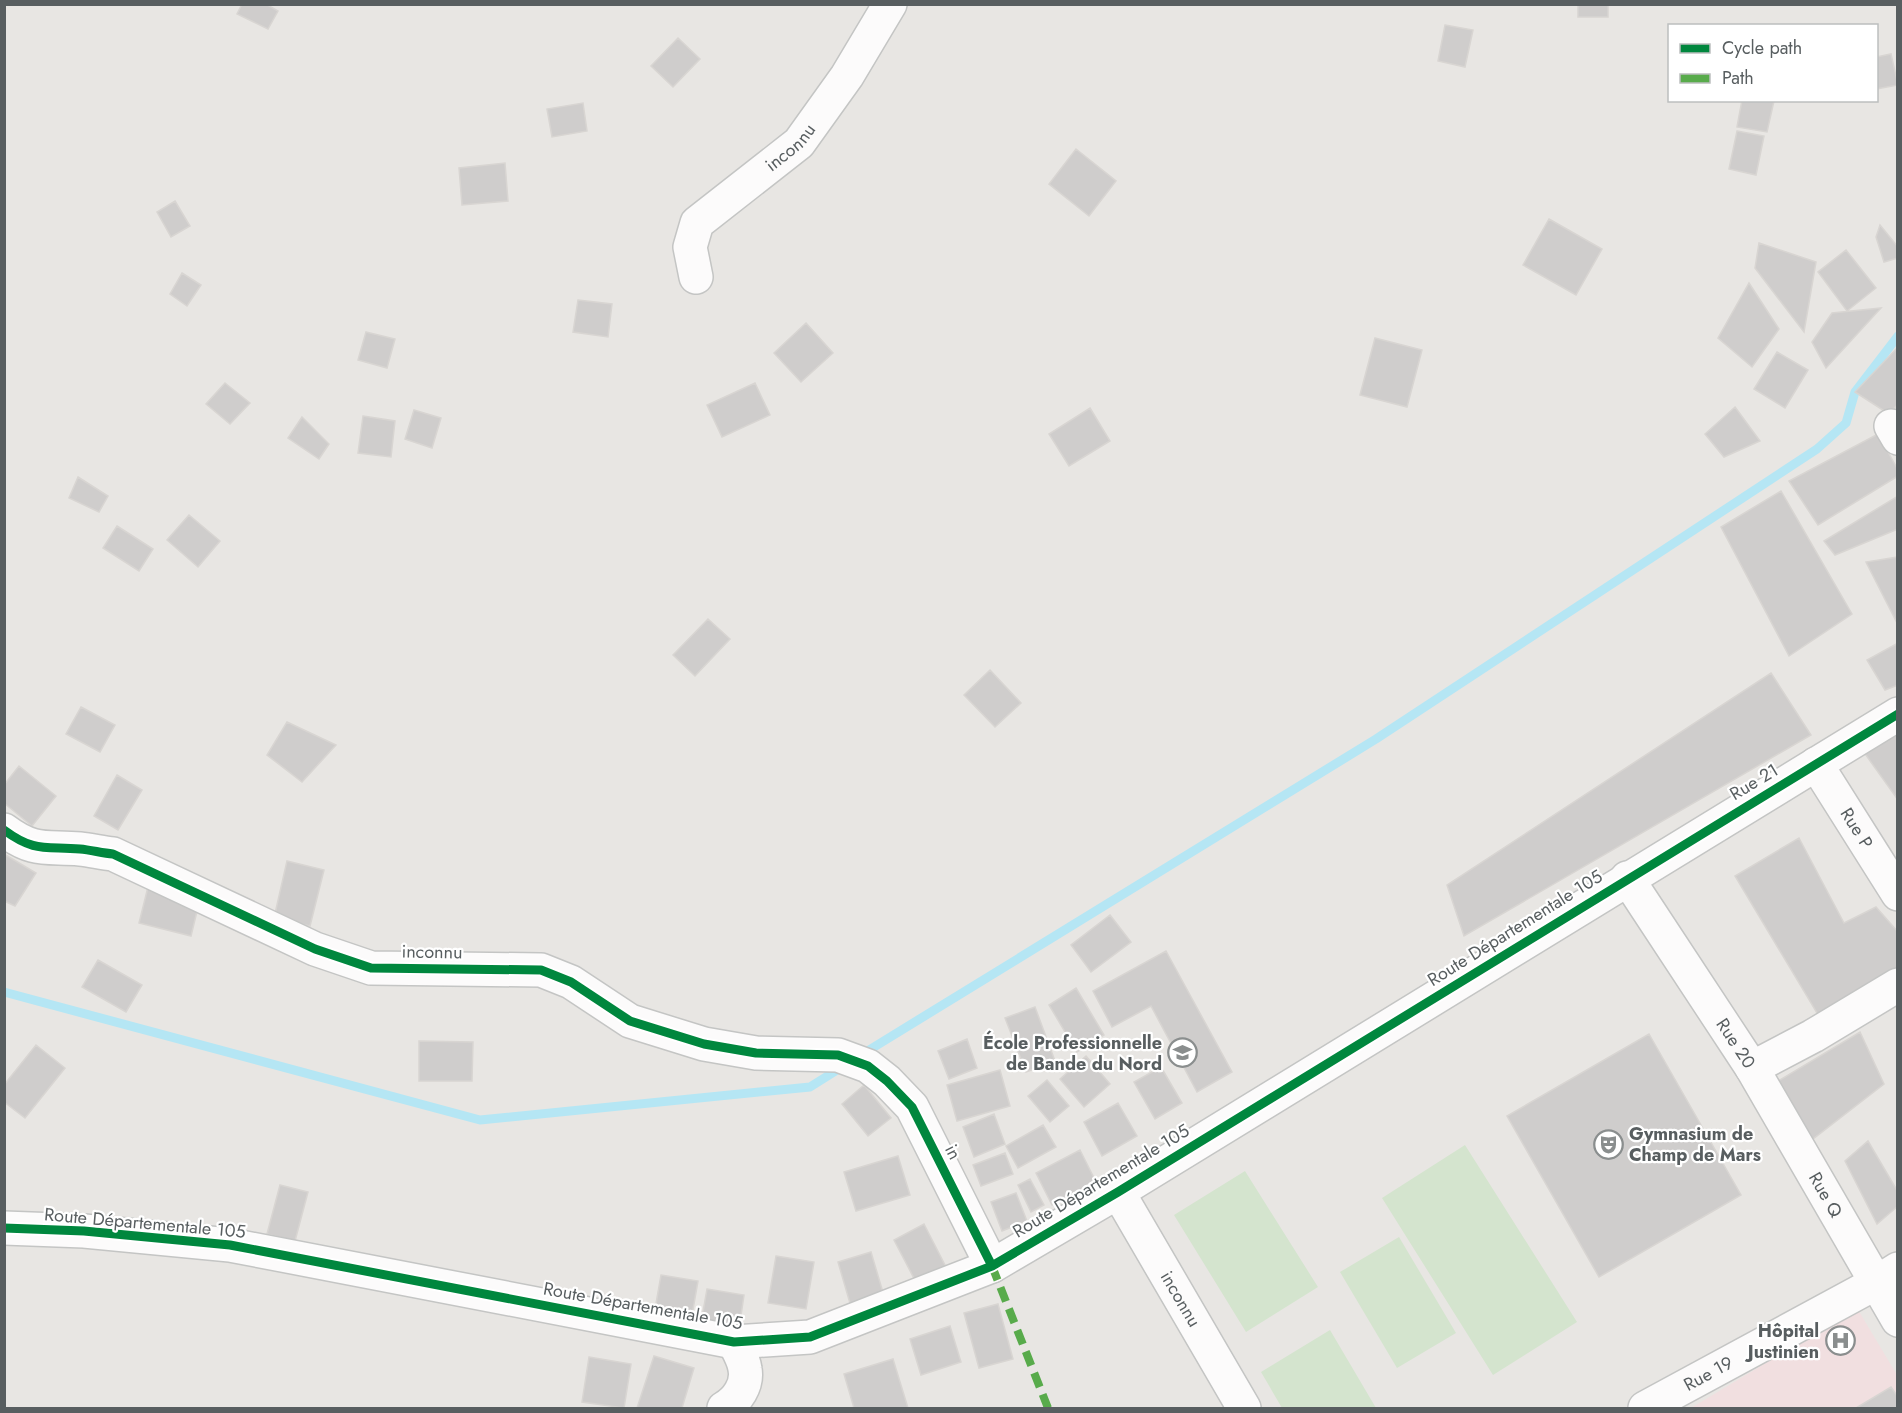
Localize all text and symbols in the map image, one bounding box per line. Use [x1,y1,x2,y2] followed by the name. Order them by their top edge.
[1668,24,1878,102] legend
[1722,35,1802,61] text: Cycle path
[1722,65,1754,91] text: Path
[760,118,822,178] street label: inconnu
[1725,757,1783,807] street label: Rue 21
[1834,803,1879,854] street label: Rue P
[1422,863,1608,993] street label: Route Départementale 105
[401,938,463,966] street label: inconnu
[1710,1013,1762,1074] street label: Rue 20
[983,1030,1162,1077] place label: École Professionnelle de Bande du Nord
[1167,1037,1199,1069] school or university icon: École Professionnelle de Bande du Nord
[1008,1118,1194,1244] street label: Route Départementale 105
[1629,1121,1761,1168] place label: Gymnasium de Champ de Mars
[1592,1128,1624,1160] theatre icon: Gymnasium de Champ de Mars
[938,1140,968,1164] street label: in
[1802,1167,1849,1223] street label: Rue Q
[43,1201,247,1245] street label: Route Départementale 105
[1154,1266,1207,1332] street label: inconnu
[541,1276,745,1336] street label: Route Départementale 105
[1745,1318,1819,1365] place label: Hôpital Justinien
[1824,1325,1856,1357] hospital icon: Hôpital Justinien
[1679,1350,1738,1398] street label: Rue 19

